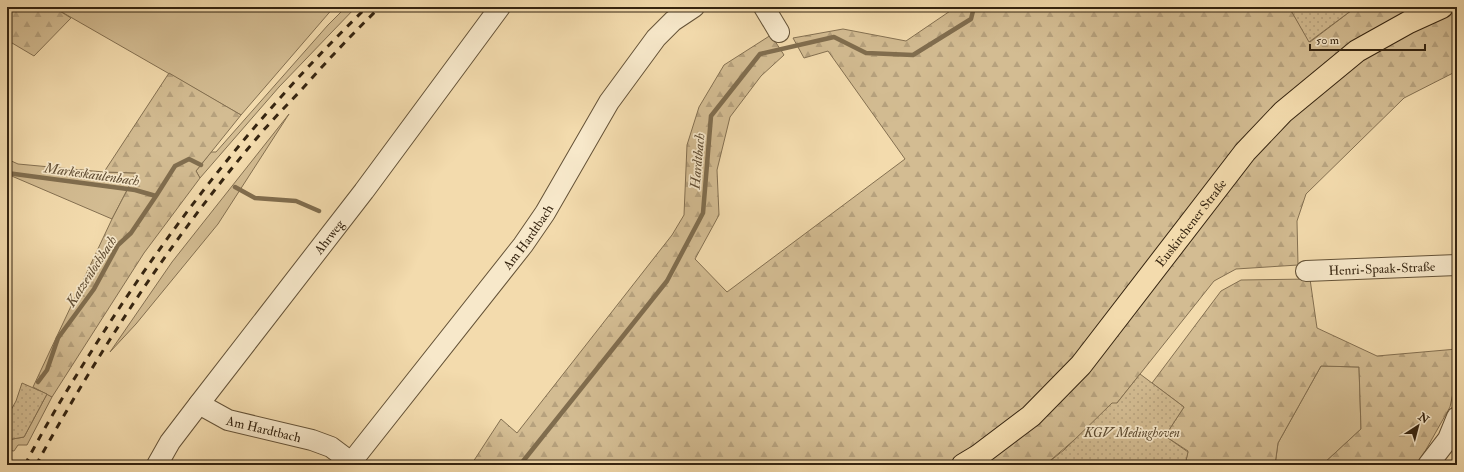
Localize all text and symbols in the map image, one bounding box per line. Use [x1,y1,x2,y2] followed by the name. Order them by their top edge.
[1310,26,1425,52] scale bar
[1316,33,1340,48] text: 50 m
[686,132,708,191] water label: Hardtbach
[42,159,141,190] water label: Markeskaulenbach
[1153,176,1231,270] street label: Euskirchener Straße
[499,202,557,274] street label: Am Hardtbach
[310,216,348,259] street label: Ahrweg
[62,233,121,311] water label: Katzenlochbach
[1328,259,1436,279] street label: Henri-Spaak-Straße
[1398,406,1438,446] north arrow
[1415,410,1432,427] text: N
[224,413,303,446] street label: Am Hardtbach
[1083,425,1180,441] park label: KGV Medinghoven

